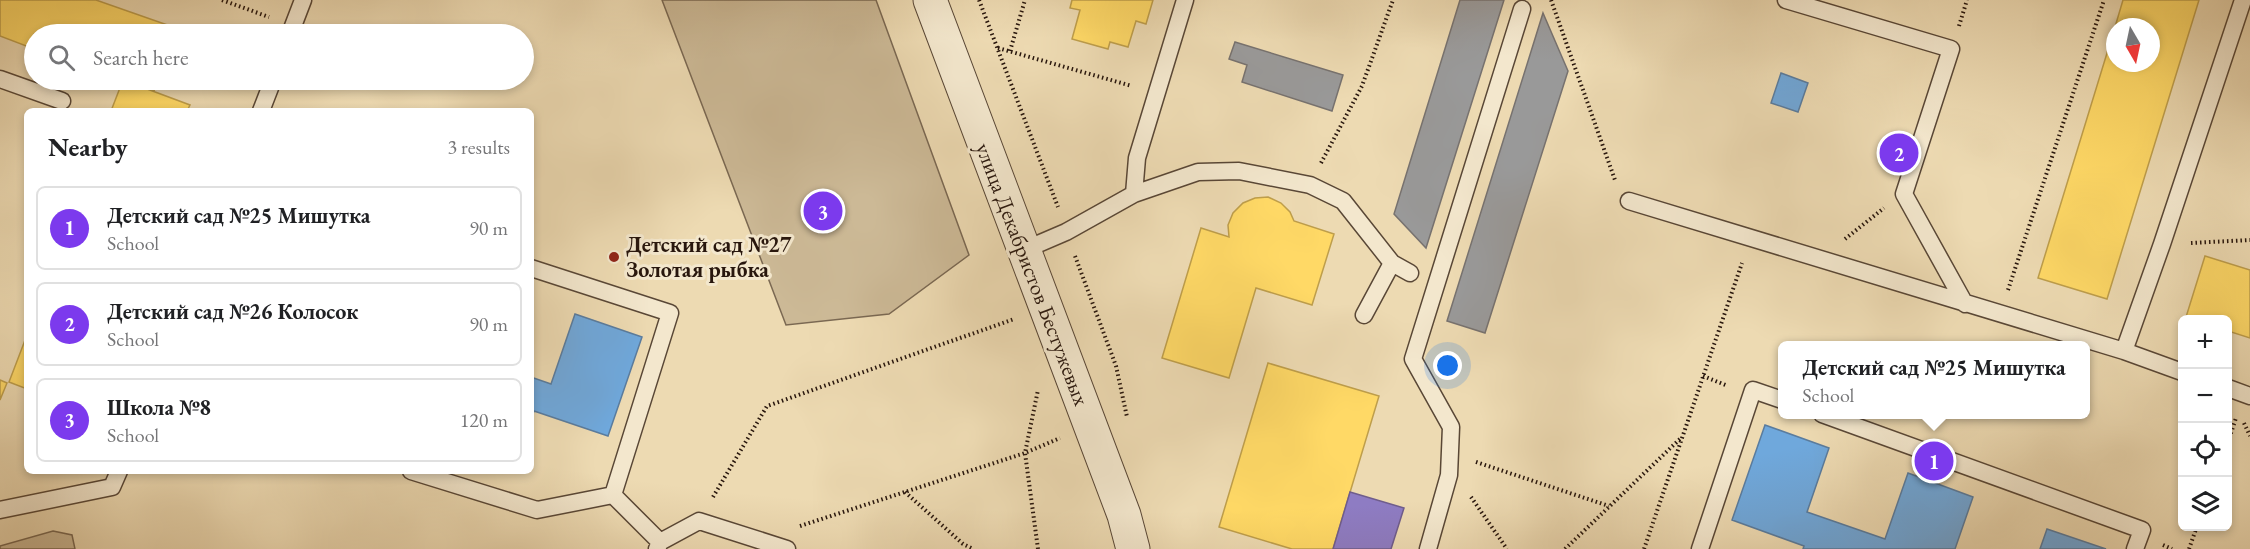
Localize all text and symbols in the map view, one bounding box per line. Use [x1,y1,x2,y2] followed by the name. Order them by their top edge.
[2106,18,2160,72] north arrow
[24,24,534,90] search box
[45,41,78,74] icon: search
[93,43,188,72] text: Search here
[48,130,128,164] text: Nearby
[1880,130,1918,176] pin: 2
[447,134,510,160] text: 3 results
[969,139,1096,410] street label: улица Декабристов Бестужевых
[804,188,842,234] pin: 3
[107,201,370,230] text: Детский сад №25 Мишутка
[64,215,75,241] text: 1
[469,215,508,241] text: 90 m
[107,230,159,256] text: School
[626,230,792,284] place label: Детский сад №27 Золотая рыбка
[607,250,621,264] marker: Детский сад №27 Золотая рыбка
[107,297,358,326] text: Детский сад №26 Колосок
[64,311,75,337] text: 2
[469,311,508,337] text: 90 m
[2178,315,2232,531] map controls
[2178,315,2232,369] button: +
[107,326,159,352] text: School
[1778,341,2090,419] popup
[1433,351,1462,380] your location
[1802,353,2066,382] text: Детский сад №25 Мишутка
[2178,369,2232,423] button: −
[1802,382,1854,408] text: School
[107,393,211,422] text: Школа №8
[64,407,75,433] text: 3
[460,407,508,433] text: 120 m
[107,422,159,448] text: School
[2178,423,2232,477] button: locate
[1914,438,1954,484] pin: 1
[2178,477,2232,531] button: layers

